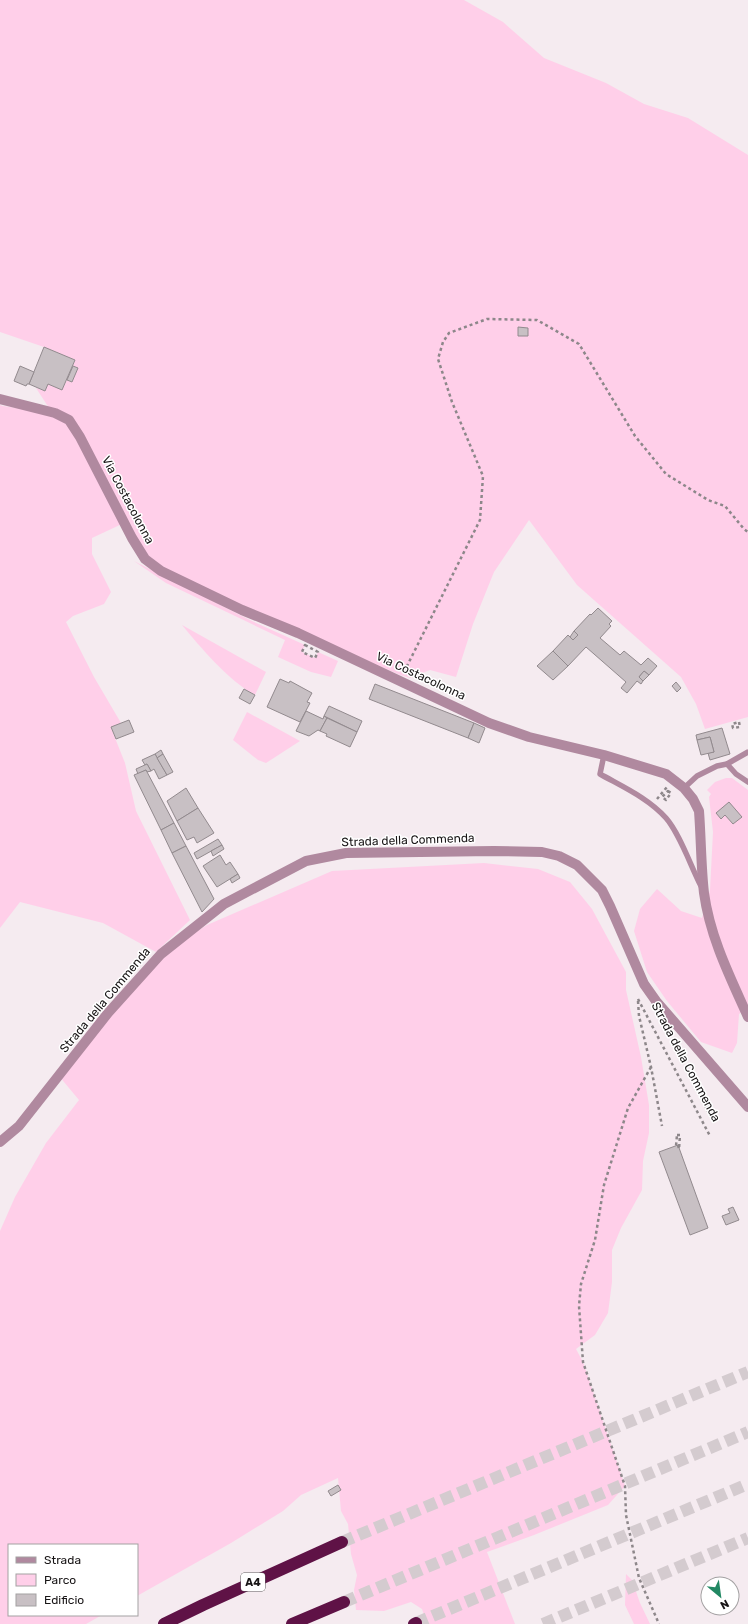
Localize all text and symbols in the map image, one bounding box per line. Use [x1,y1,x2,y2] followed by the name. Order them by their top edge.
[99,454,157,546] street label: Via Costacolonna
[374,649,468,703] street label: Via Costacolonna
[341,831,475,849] street label: Strada della Commenda
[57,944,153,1056] street label: Strada della Commenda
[649,1000,723,1124] street label: Strada della Commenda
[8,1544,138,1616] legend
[44,1553,81,1567] text: Strada
[44,1573,76,1587] text: Parco
[241,1573,265,1591] road number: A4
[700,1576,740,1616] north arrow
[44,1593,84,1607] text: Edificio
[718,1597,731,1612] text: N

